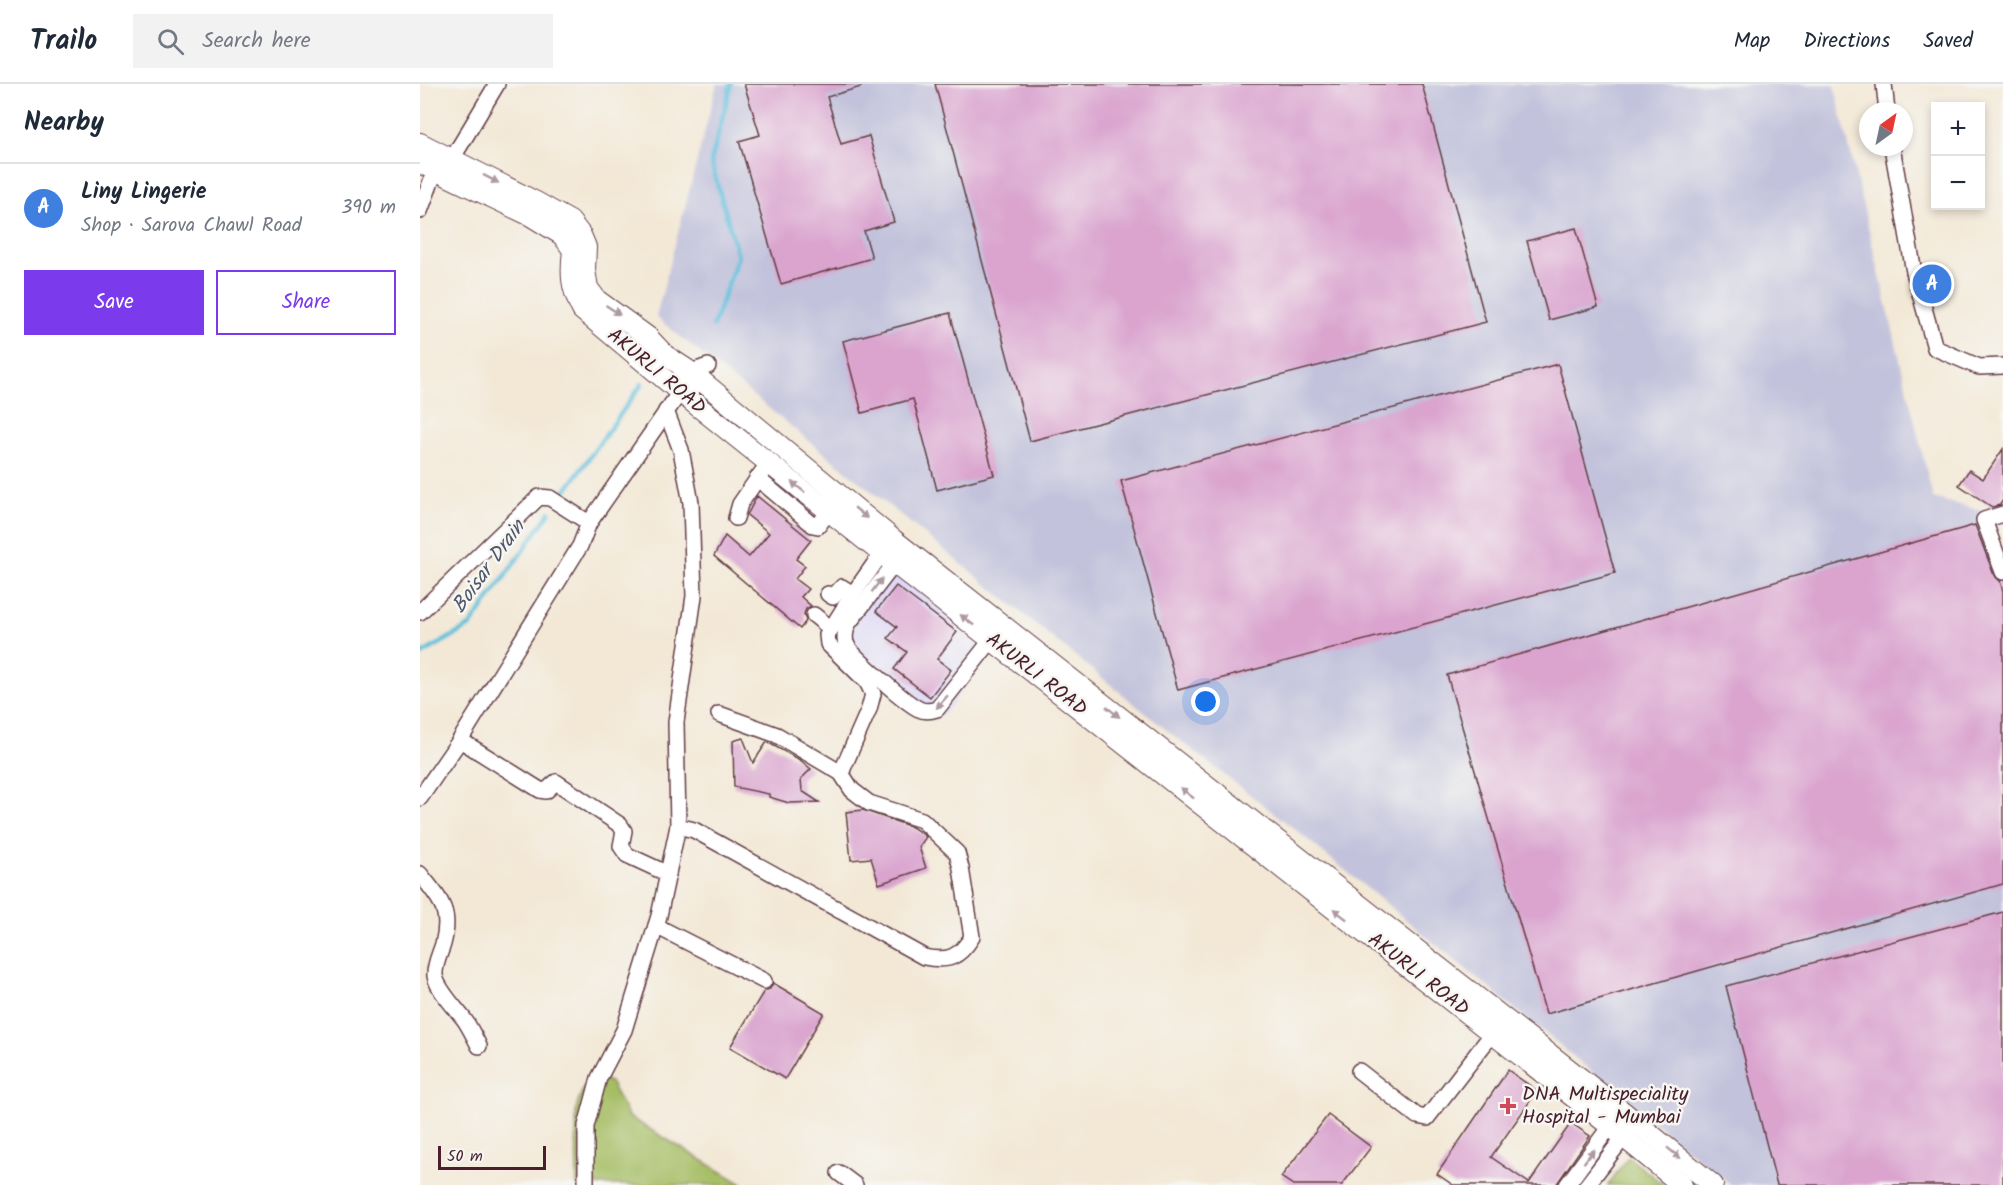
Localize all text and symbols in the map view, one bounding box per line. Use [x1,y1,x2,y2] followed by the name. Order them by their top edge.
[133,14,553,68] search box
[30,19,97,64] text: Trailo
[202,24,311,59] text: Search here
[154,25,187,58] icon: search
[1734,25,1770,58] text: Map
[1803,25,1890,58] text: Directions
[1923,25,1973,58] text: Saved
[24,102,104,144] text: Nearby
[1859,102,1913,156] north arrow
[1931,102,1985,210] map controls
[1931,102,1985,156] button: +
[1931,156,1985,210] button: −
[483,174,500,184] one-way arrow
[81,175,207,210] text: Liny Lingerie
[37,192,50,224] text: A
[341,192,396,224] text: 390 m
[81,210,302,242] text: Shop · Sarova Chawl Road
[1912,262,1952,306] pin: A
[24,270,204,335] button: Save
[216,270,396,335] button: Share
[604,304,620,316] one-way arrow
[599,321,713,423] street label: AKURLI ROAD
[790,480,806,493] one-way arrow
[853,506,869,519] one-way arrow
[444,512,535,621] water label: Boisar Drain
[871,578,883,594] one-way arrow
[960,615,975,627] one-way arrow
[978,625,1094,725] street label: AKURLI ROAD
[1191,687,1220,716] your location
[936,694,949,710] one-way arrow
[1105,706,1120,718] one-way arrow
[1179,788,1194,800] one-way arrow
[1332,908,1347,920] one-way arrow
[1360,925,1476,1025] street label: AKURLI ROAD
[1522,1079,1689,1134] place label: DNA Multispeciality Hospital - Mumbai
[1499,1097,1517,1115] marker: DNA Multispeciality Hospital - Mumbai
[438,1143,546,1170] scale bar
[447,1144,483,1169] text: 50 m
[1666,1147,1682,1160] one-way arrow
[1582,1148,1594,1163] one-way arrow

